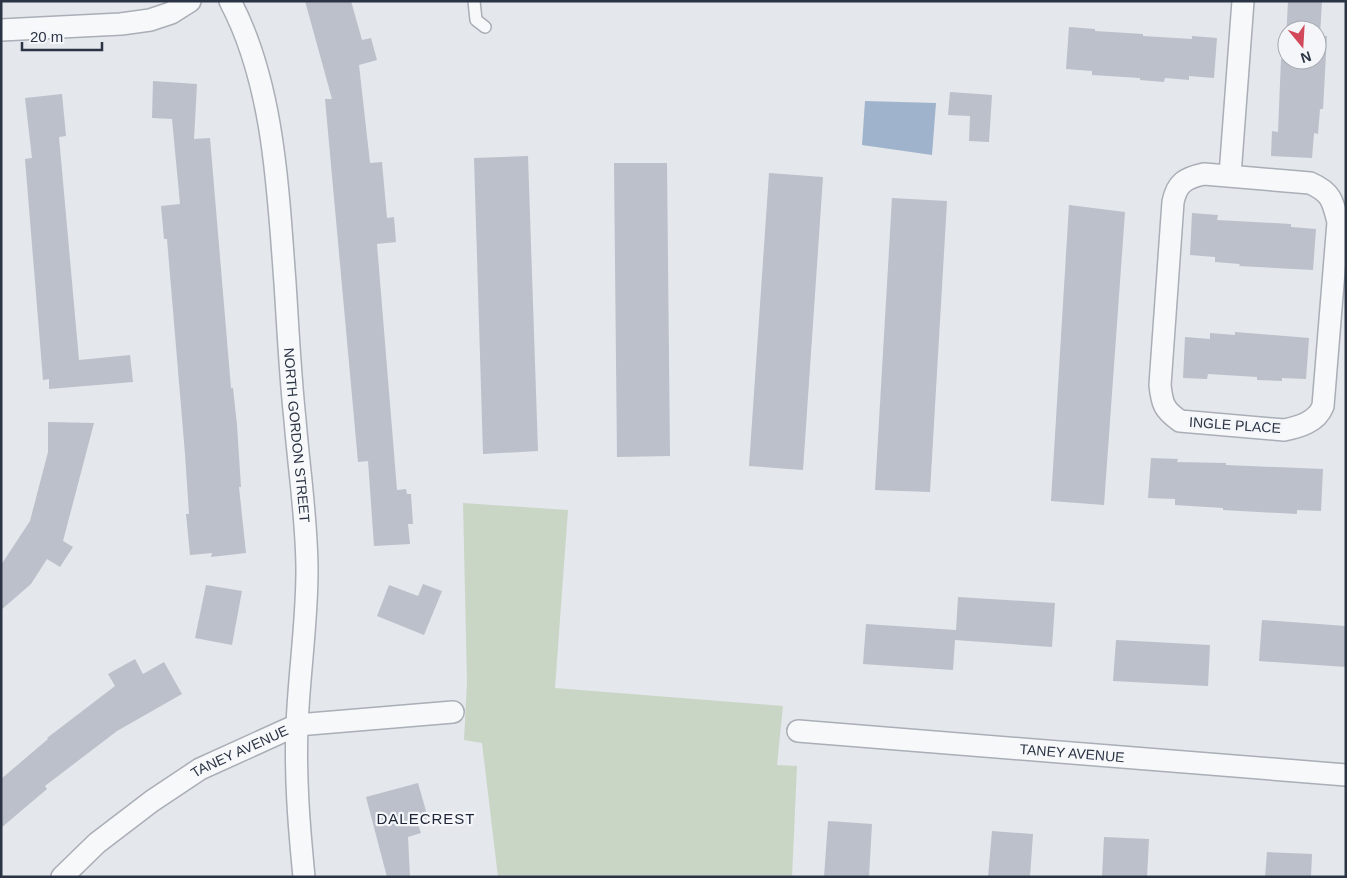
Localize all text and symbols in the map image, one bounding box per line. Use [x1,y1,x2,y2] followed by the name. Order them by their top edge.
[22,20,102,52] scale bar
[1277,20,1327,70] north arrow
[30,28,63,45] text: 20 m
[1299,48,1313,67] text: N
[281,347,313,524] street label: NORTH GORDON STREET
[1189,414,1281,436] street label: INGLE PLACE
[188,722,291,781] street label: TANEY AVENUE
[1019,741,1125,765] street label: TANEY AVENUE
[376,810,476,827] district label: DALECREST

